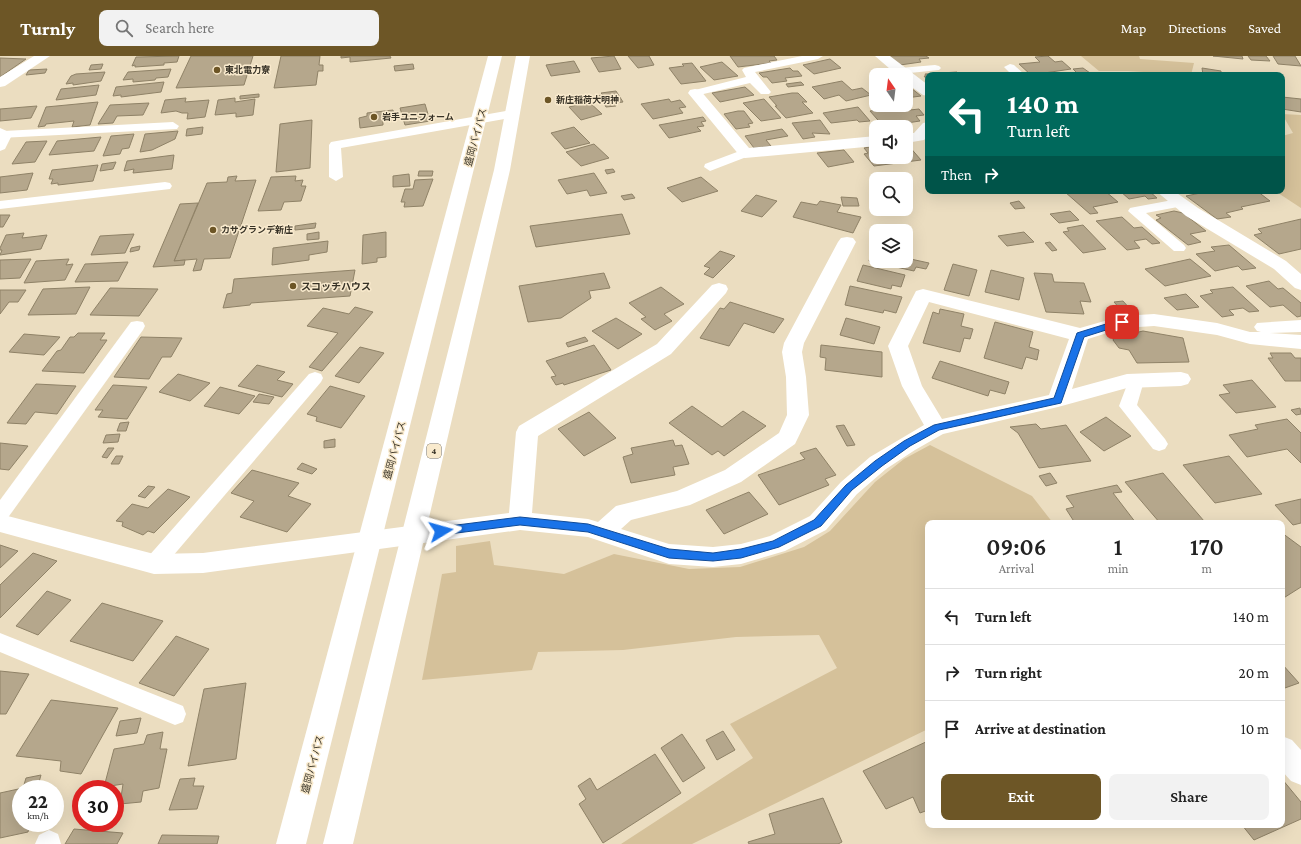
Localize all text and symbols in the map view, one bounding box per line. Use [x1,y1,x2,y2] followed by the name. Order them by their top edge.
[99,10,379,46] search box
[113,17,135,39] icon: search
[20,18,75,39] text: Turnly
[145,20,214,36] text: Search here
[1121,20,1146,36] text: Map
[1168,20,1226,36] text: Directions
[1248,20,1281,36] text: Saved
[212,65,222,75] marker: 東北電力寮
[225,65,270,75] place label: 東北電力寮
[869,68,913,112] north arrow
[869,68,913,268] map controls
[941,88,993,140] icon: left
[1007,88,1079,119] text: 140 m
[556,94,619,105] place label: 新庄稲荷大明神
[543,95,553,105] marker: 新庄稲荷大明神
[462,107,489,167] street label: 盛岡バイパス
[369,112,379,122] marker: 岩手ユニフォーム
[382,112,454,122] place label: 岩手ユニフォーム
[869,120,913,164] button: sound
[1007,121,1070,141] text: Turn left
[980,164,1002,186] icon: right
[941,167,972,183] text: Then
[869,172,913,216] button: search
[221,224,293,235] place label: カサグランデ新庄
[869,224,913,268] button: layers
[208,225,218,235] marker: カサグランデ新庄
[288,281,298,291] marker: スコッチハウス
[301,281,371,292] place label: スコッチハウス
[1105,305,1139,339] pin
[1111,311,1133,333] icon: arrive
[381,420,408,480] street label: 盛岡バイパス
[427,444,441,458] road number: 4
[420,510,462,552] position arrow
[986,533,1046,560] text: 09:06
[1114,533,1122,560] text: 1
[1190,533,1224,560] text: 170
[999,561,1034,576] text: Arrival
[1108,561,1129,576] text: min
[1202,561,1212,576] text: m
[941,606,963,628] icon: left
[975,609,1031,625] text: Turn left
[1233,609,1269,625] text: 140 m
[941,662,963,684] icon: right
[975,665,1042,681] text: Turn right
[1239,665,1269,681] text: 20 m
[941,718,963,740] icon: arrive
[975,721,1106,737] text: Arrive at destination
[1241,721,1269,737] text: 10 m
[299,734,326,794] street label: 盛岡バイパス
[941,774,1101,820] button: Exit
[1109,774,1269,820] button: Share
[72,780,124,832] speed limit sign: 30
[28,790,48,812] text: 22
[27,810,49,821] text: km/h

